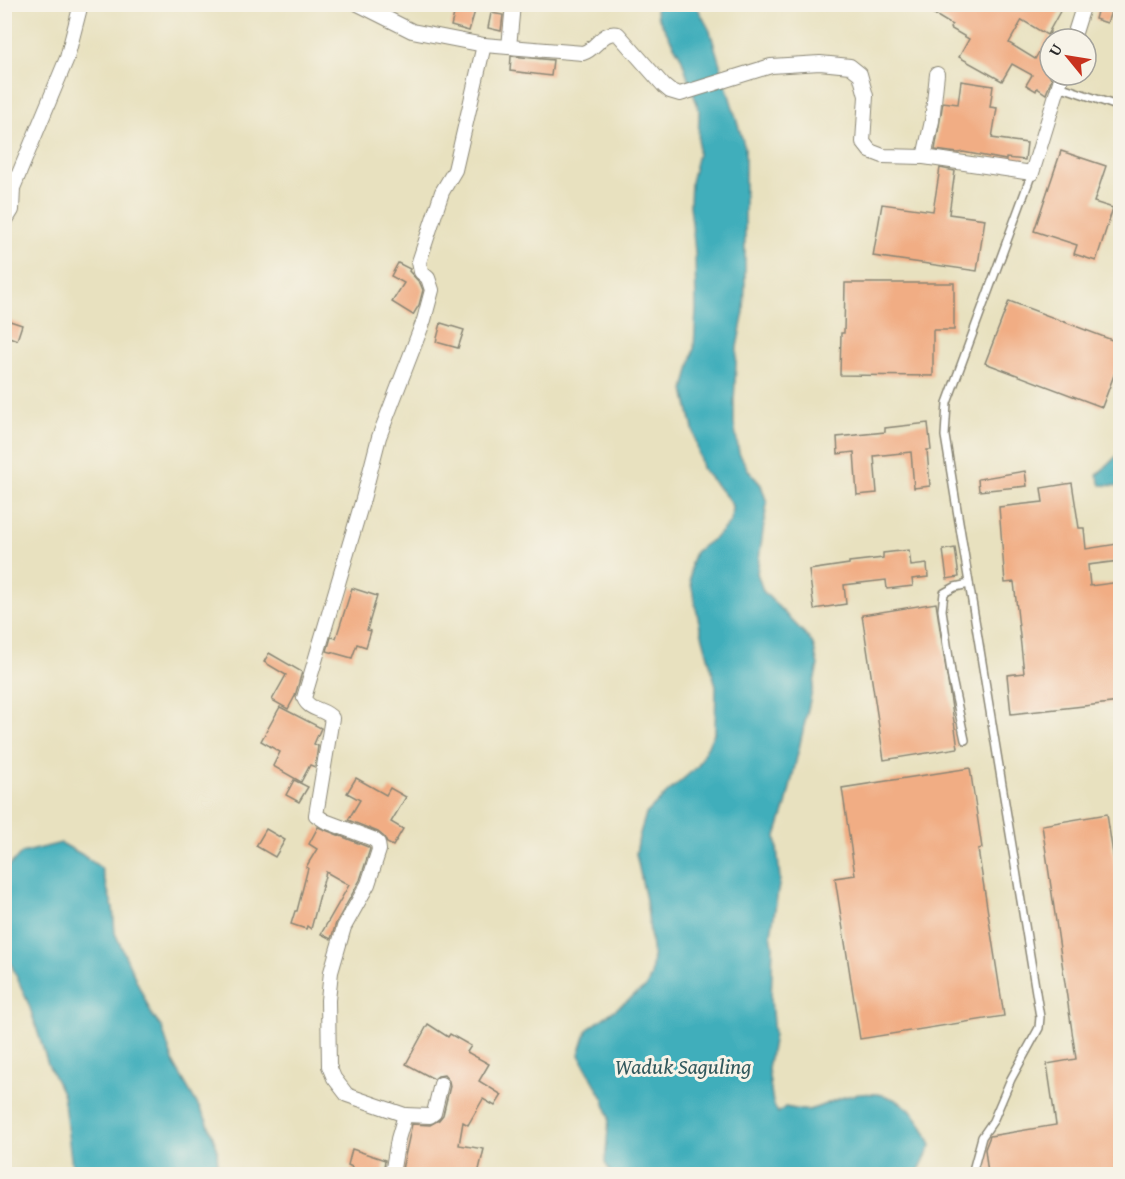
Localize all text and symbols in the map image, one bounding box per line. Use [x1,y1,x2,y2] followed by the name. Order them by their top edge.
[1038,27,1098,87] north arrow
[1042,39,1068,60] text: U
[615,1050,751,1082] water label: Waduk Saguling

